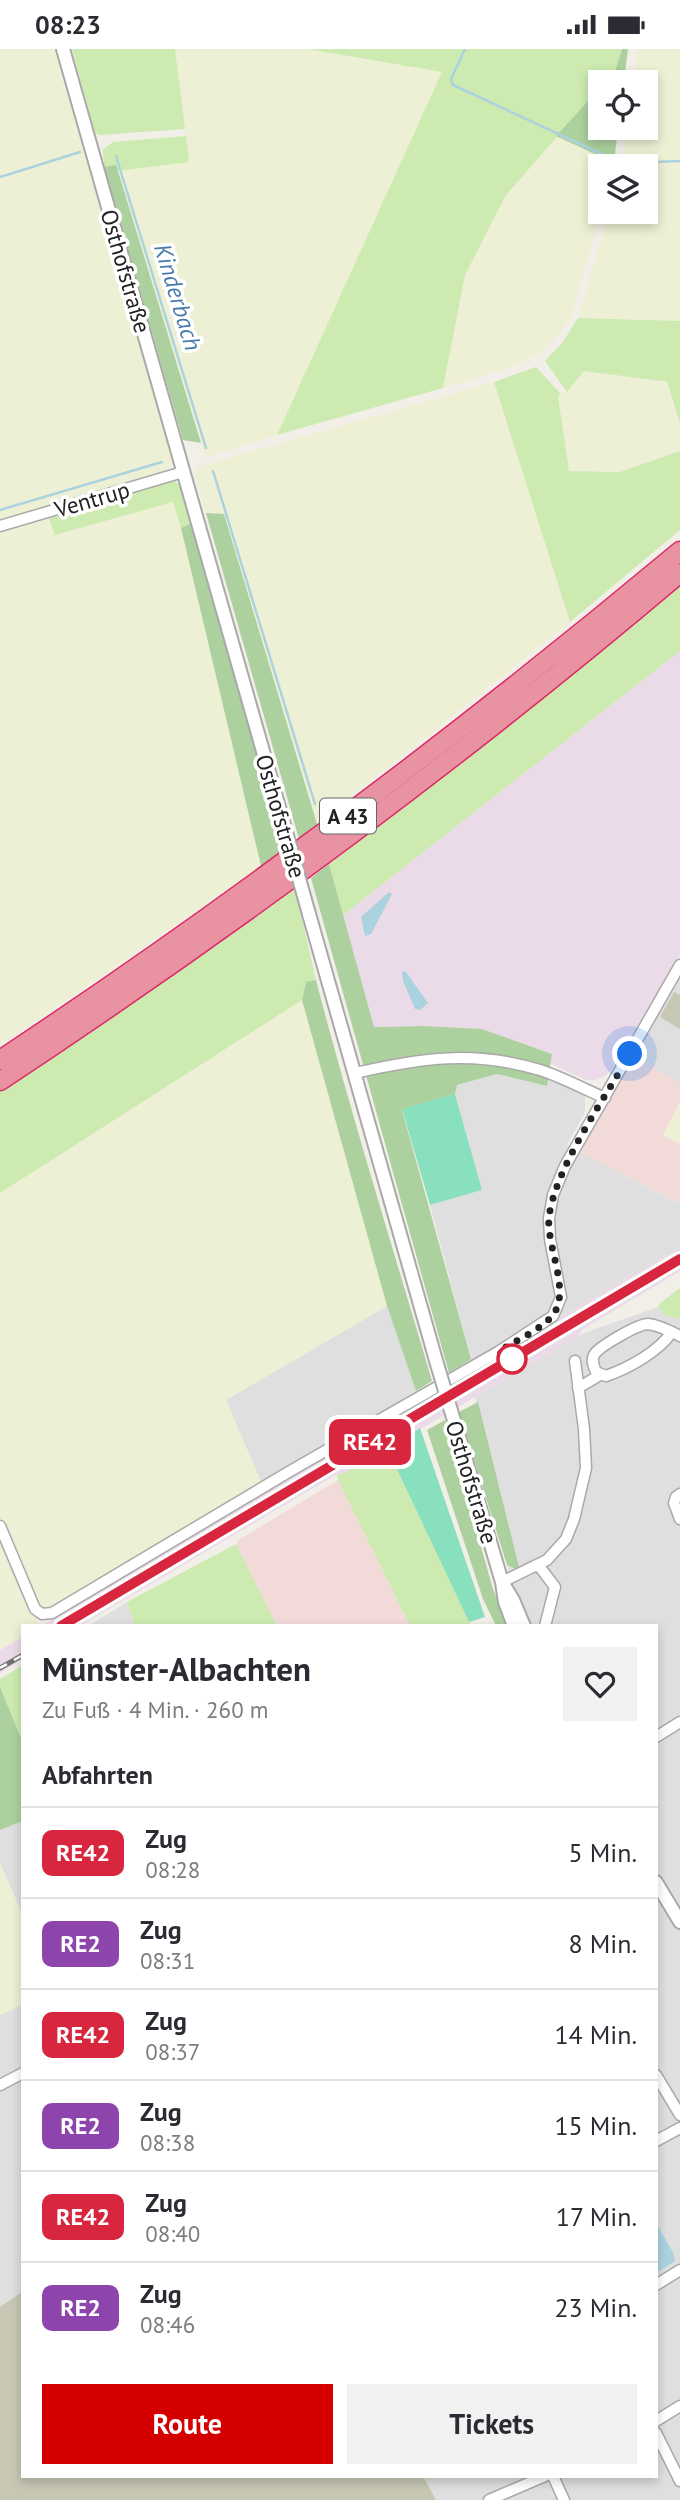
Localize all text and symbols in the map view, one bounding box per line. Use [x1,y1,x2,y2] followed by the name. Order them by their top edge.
[35,8,101,41] text: 08:23
[588,70,658,224] map controls
[588,70,658,140] button: locate
[588,154,658,224] button: layers
[95,206,157,336] street label: Osthofstraße
[147,240,209,354] water label: Kinderbach
[50,475,133,524] street label: Ventrup
[250,751,312,881] street label: Osthofstraße
[320,799,376,833] road number: A 43
[612,1036,647,1071] your location
[497,1344,527,1374] unlabelled marker
[440,1417,504,1547] street label: Osthofstraße
[321,1419,419,1465] line badge: RE42
[343,1426,397,1457] text: RE42
[42,1647,311,1690] text: Münster-Albachten
[563,1647,637,1721] button: heart
[42,1695,268,1724] text: Zu Fuß · 4 Min. · 260 m
[42,1758,153,1791] text: Abfahrten
[145,1822,187,1855] text: Zug
[569,1836,637,1869] text: 5 Min.
[56,1837,110,1868] text: RE42
[145,1855,200,1884] text: 08:28
[140,1913,182,1946] text: Zug
[569,1927,637,1960] text: 8 Min.
[60,1928,101,1959] text: RE2
[140,1946,195,1975] text: 08:31
[145,2004,187,2037] text: Zug
[554,2018,637,2051] text: 14 Min.
[56,2019,110,2050] text: RE42
[145,2037,200,2066] text: 08:37
[140,2095,182,2128] text: Zug
[554,2109,637,2142] text: 15 Min.
[60,2110,101,2141] text: RE2
[140,2128,195,2157] text: 08:38
[145,2186,187,2219] text: Zug
[556,2200,637,2233] text: 17 Min.
[56,2201,110,2232] text: RE42
[145,2219,200,2248] text: 08:40
[140,2277,182,2310] text: Zug
[554,2291,637,2324] text: 23 Min.
[60,2292,101,2323] text: RE2
[140,2310,195,2339] text: 08:46
[42,2384,333,2464] button: Route
[347,2384,637,2464] button: Tickets

